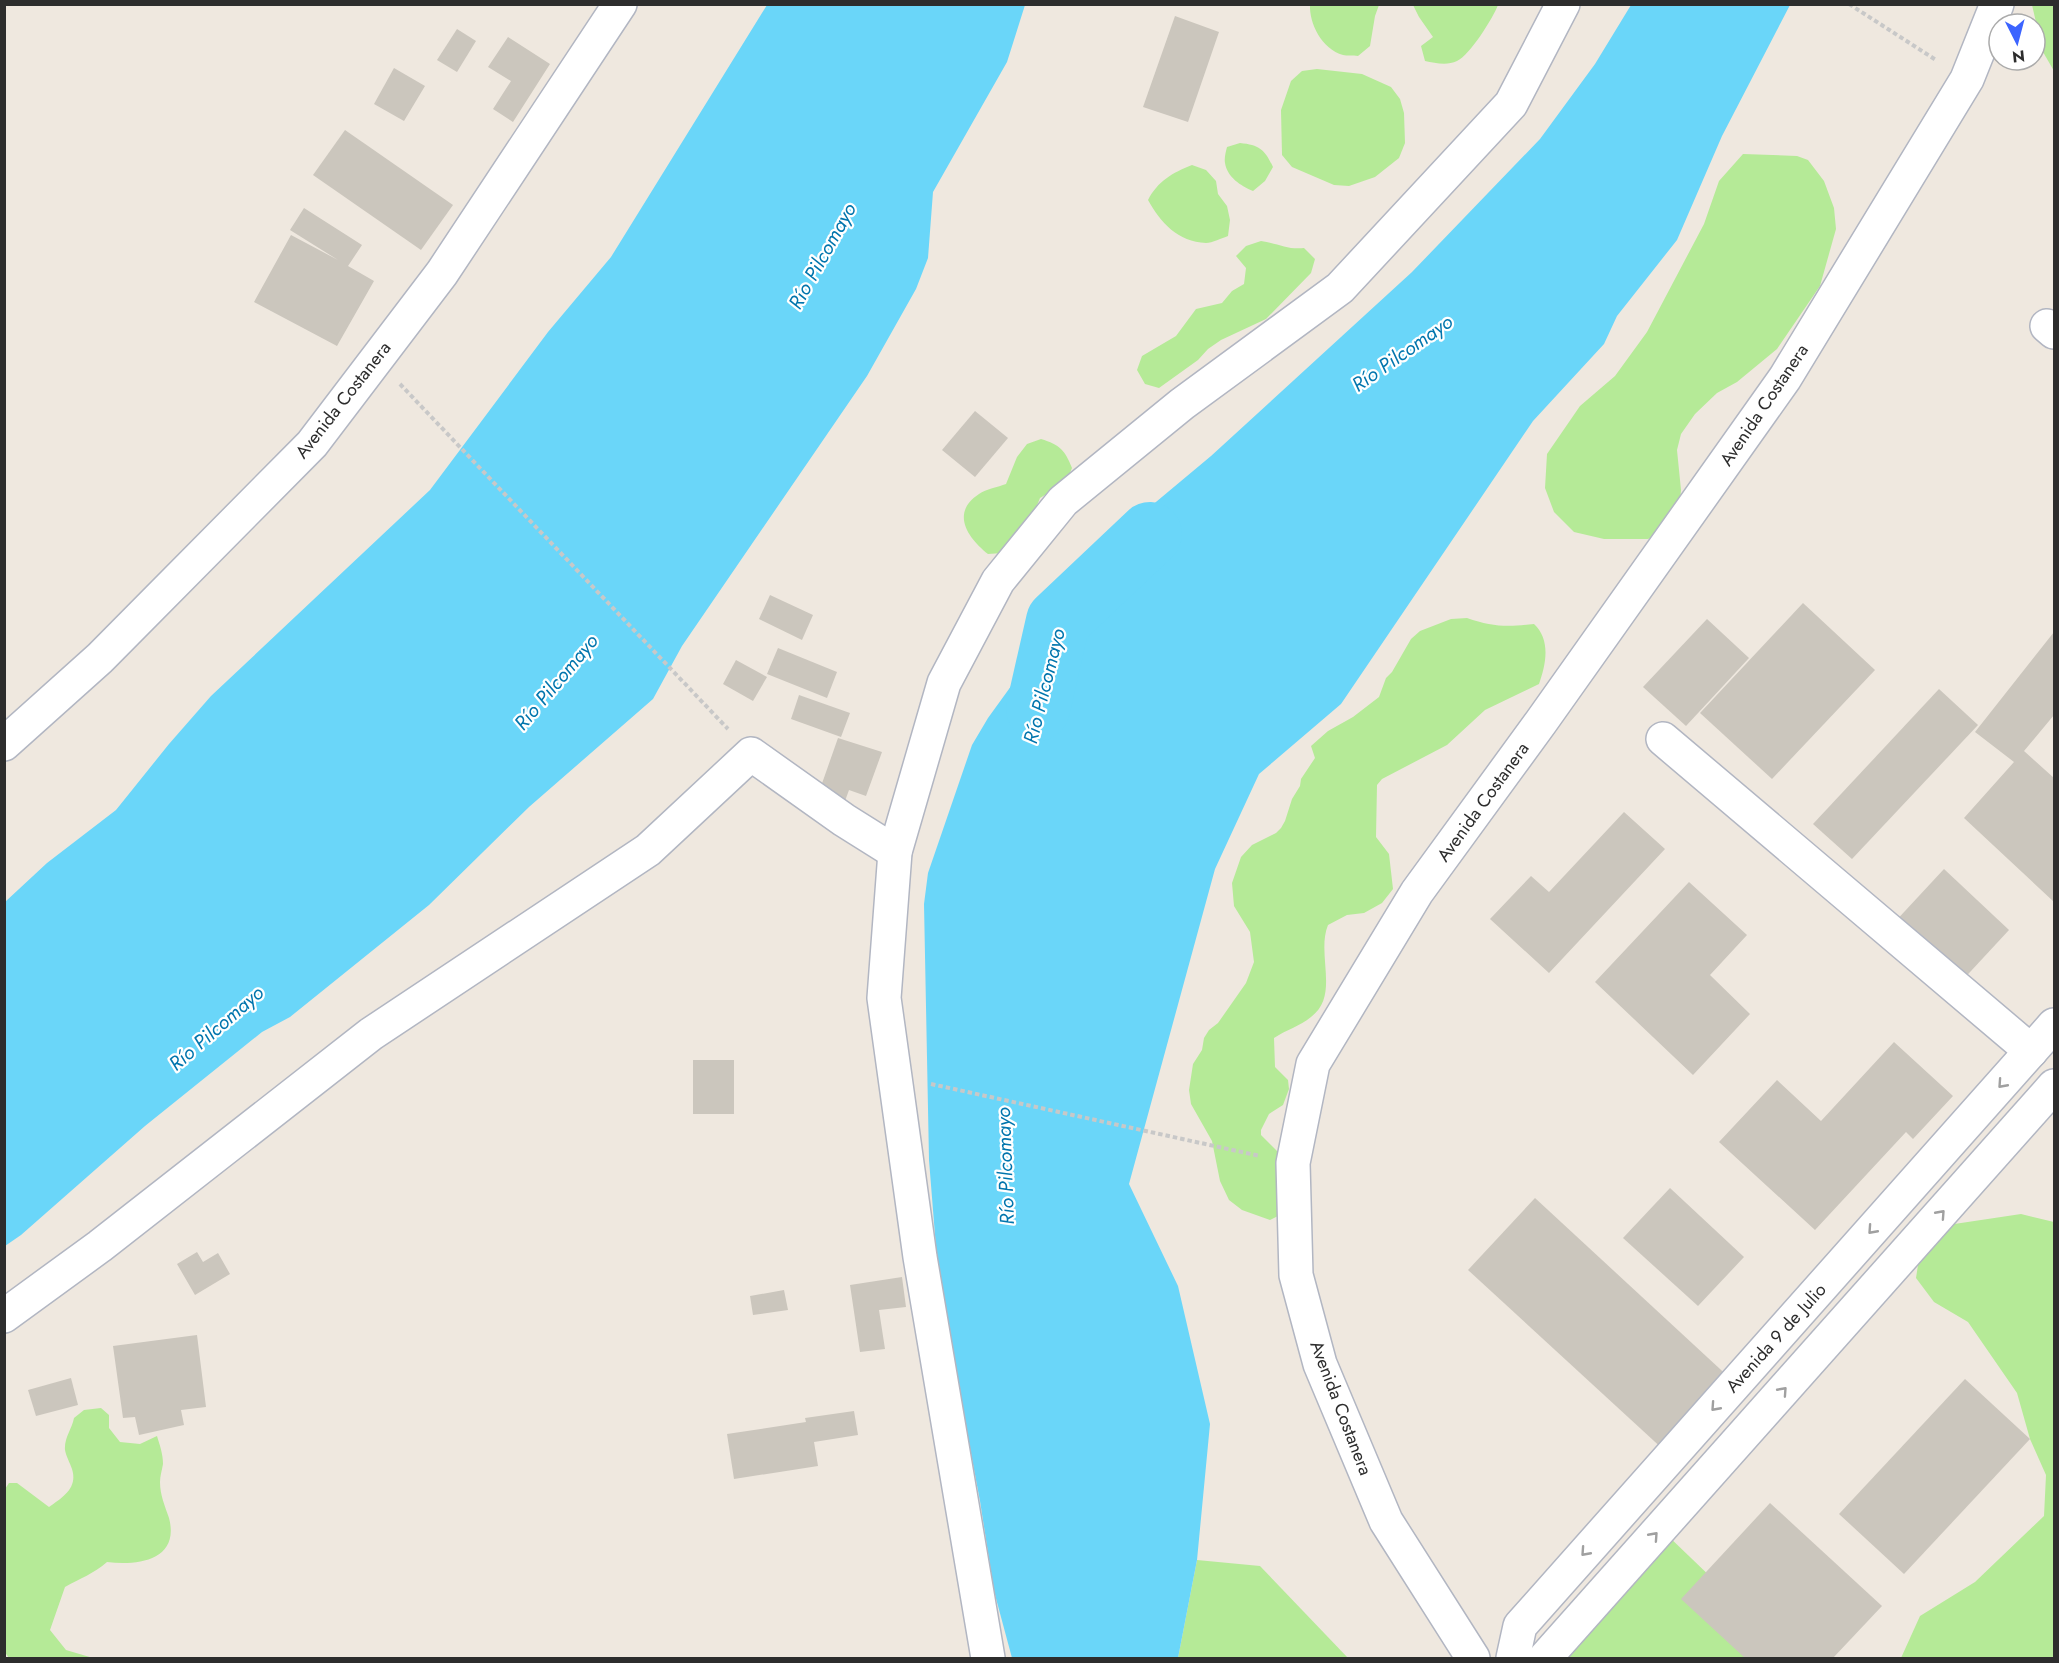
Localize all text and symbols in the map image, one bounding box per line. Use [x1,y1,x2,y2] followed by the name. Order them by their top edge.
[1987,12,2047,72] north arrow
[2011,44,2026,69] text: N
[781,197,864,315] water label: Río Pilcomayo
[1346,308,1459,399] water label: Río Pilcomayo
[289,336,397,464] street label: Avenida Costanera
[1713,339,1815,471] street label: Avenida Costanera
[1016,625,1073,747] water label: Río Pilcomayo
[508,628,606,737] water label: Río Pilcomayo
[1431,737,1535,867] street label: Avenida Costanera
[162,979,270,1078] water label: Río Pilcomayo
[1998,1077,2009,1088] one-way arrow
[989,1106,1022,1225] water label: Río Pilcomayo
[1934,1210,1945,1220] one-way arrow
[1868,1223,1879,1234] one-way arrow
[1720,1277,1832,1399] street label: Avenida 9 de Julio
[1303,1337,1379,1479] street label: Avenida Costanera
[1776,1387,1787,1398] one-way arrow
[1711,1400,1722,1411] one-way arrow
[1647,1533,1658,1543] one-way arrow
[1581,1546,1592,1556] one-way arrow

